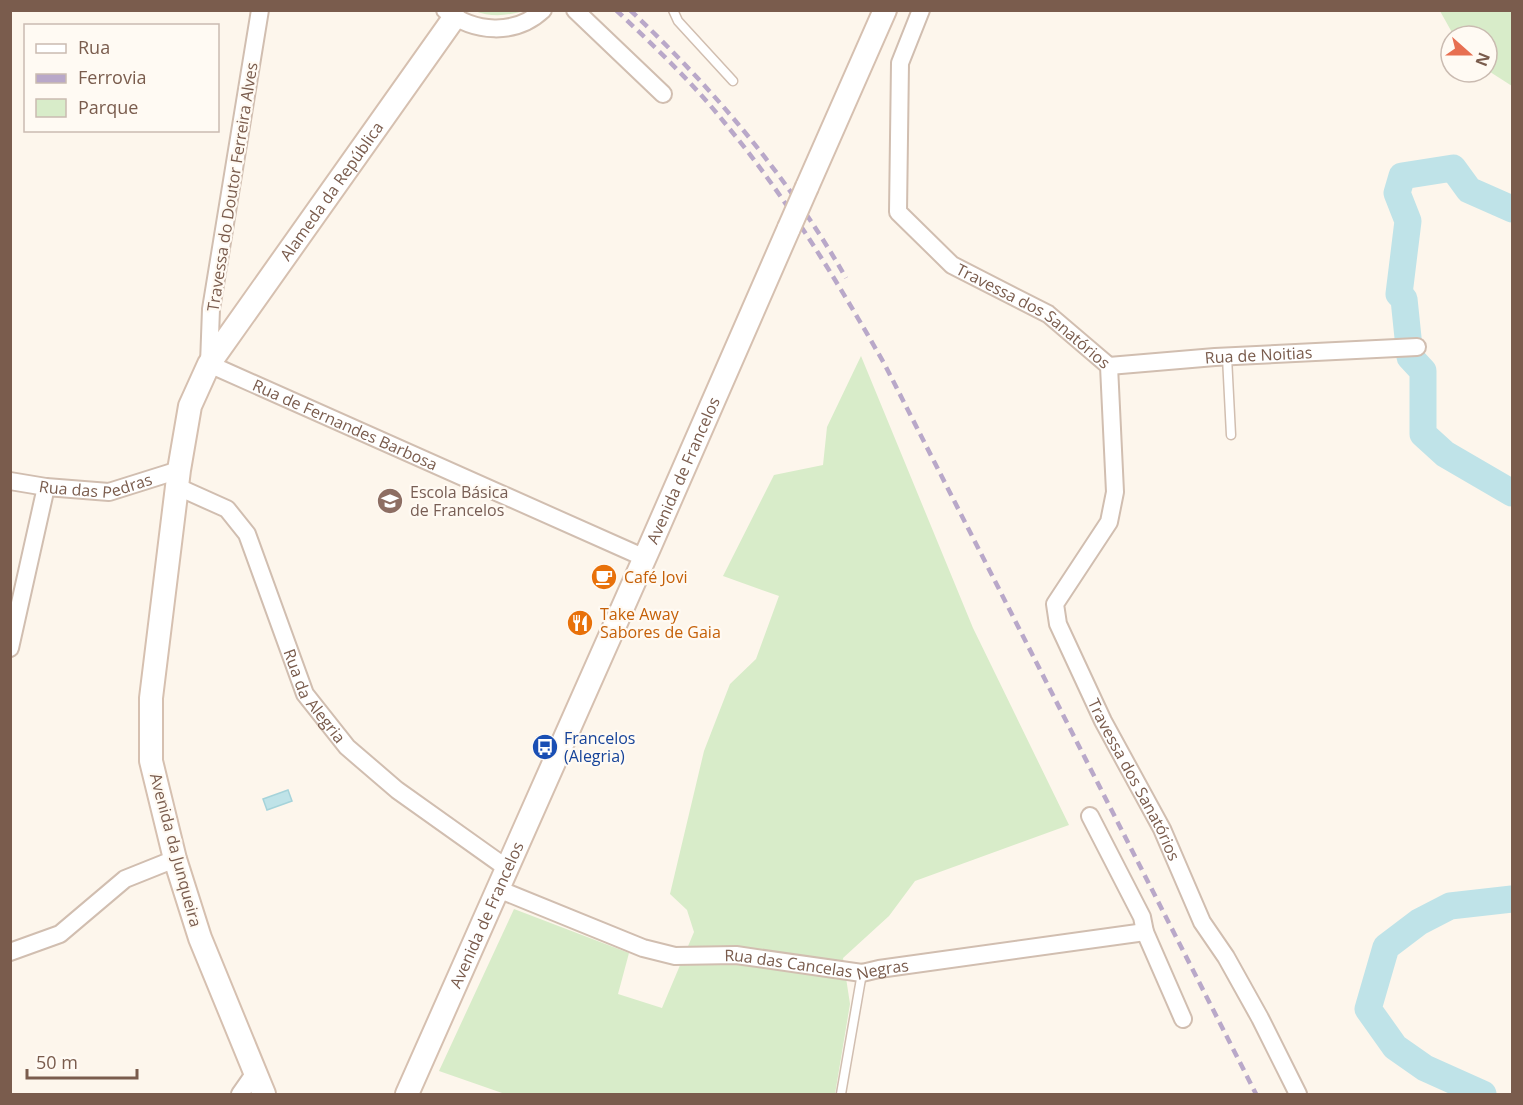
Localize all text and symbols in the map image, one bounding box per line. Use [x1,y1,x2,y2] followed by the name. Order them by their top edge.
[24,24,219,132] legend
[1439,24,1499,84] north arrow
[78,35,110,59] text: Rua
[1470,49,1496,69] text: N
[201,61,263,313] street label: Travessa do Doutor Ferreira Alves
[78,65,146,89] text: Ferrovia
[78,95,138,119] text: Parque
[275,117,388,265] street label: Alameda da República
[952,258,1115,373] street label: Travessa dos Sanatórios
[1204,341,1313,369] street label: Rua de Noitias
[249,374,441,475] street label: Rua de Fernandes Barbosa
[641,393,725,547] street label: Avenida de Francelos
[37,468,155,503] street label: Rua das Pedras
[410,481,508,521] place label: Escola Básica de Francelos
[375,486,405,516] school or university icon: Escola Básica de Francelos
[589,562,619,592] cafe icon: Café Jovi
[624,566,687,588] place label: Café Jovi
[600,603,721,643] place label: Take Away Sabores de Gaia
[565,608,595,638] restaurant icon: Take Away Sabores de Gaia
[279,646,351,747] street label: Rua da Alegria
[1083,695,1185,864] street label: Travessa dos Sanatórios
[564,727,635,767] place label: Francelos (Alegria)
[530,732,560,762] bus stop icon: Francelos (Alegria)
[145,771,207,929] street label: Avenida da Junqueira
[444,838,529,992] street label: Avenida de Francelos
[724,944,910,985] street label: Rua das Cancelas Negras
[27,1042,136,1080] scale bar
[36,1050,78,1074] text: 50 m

